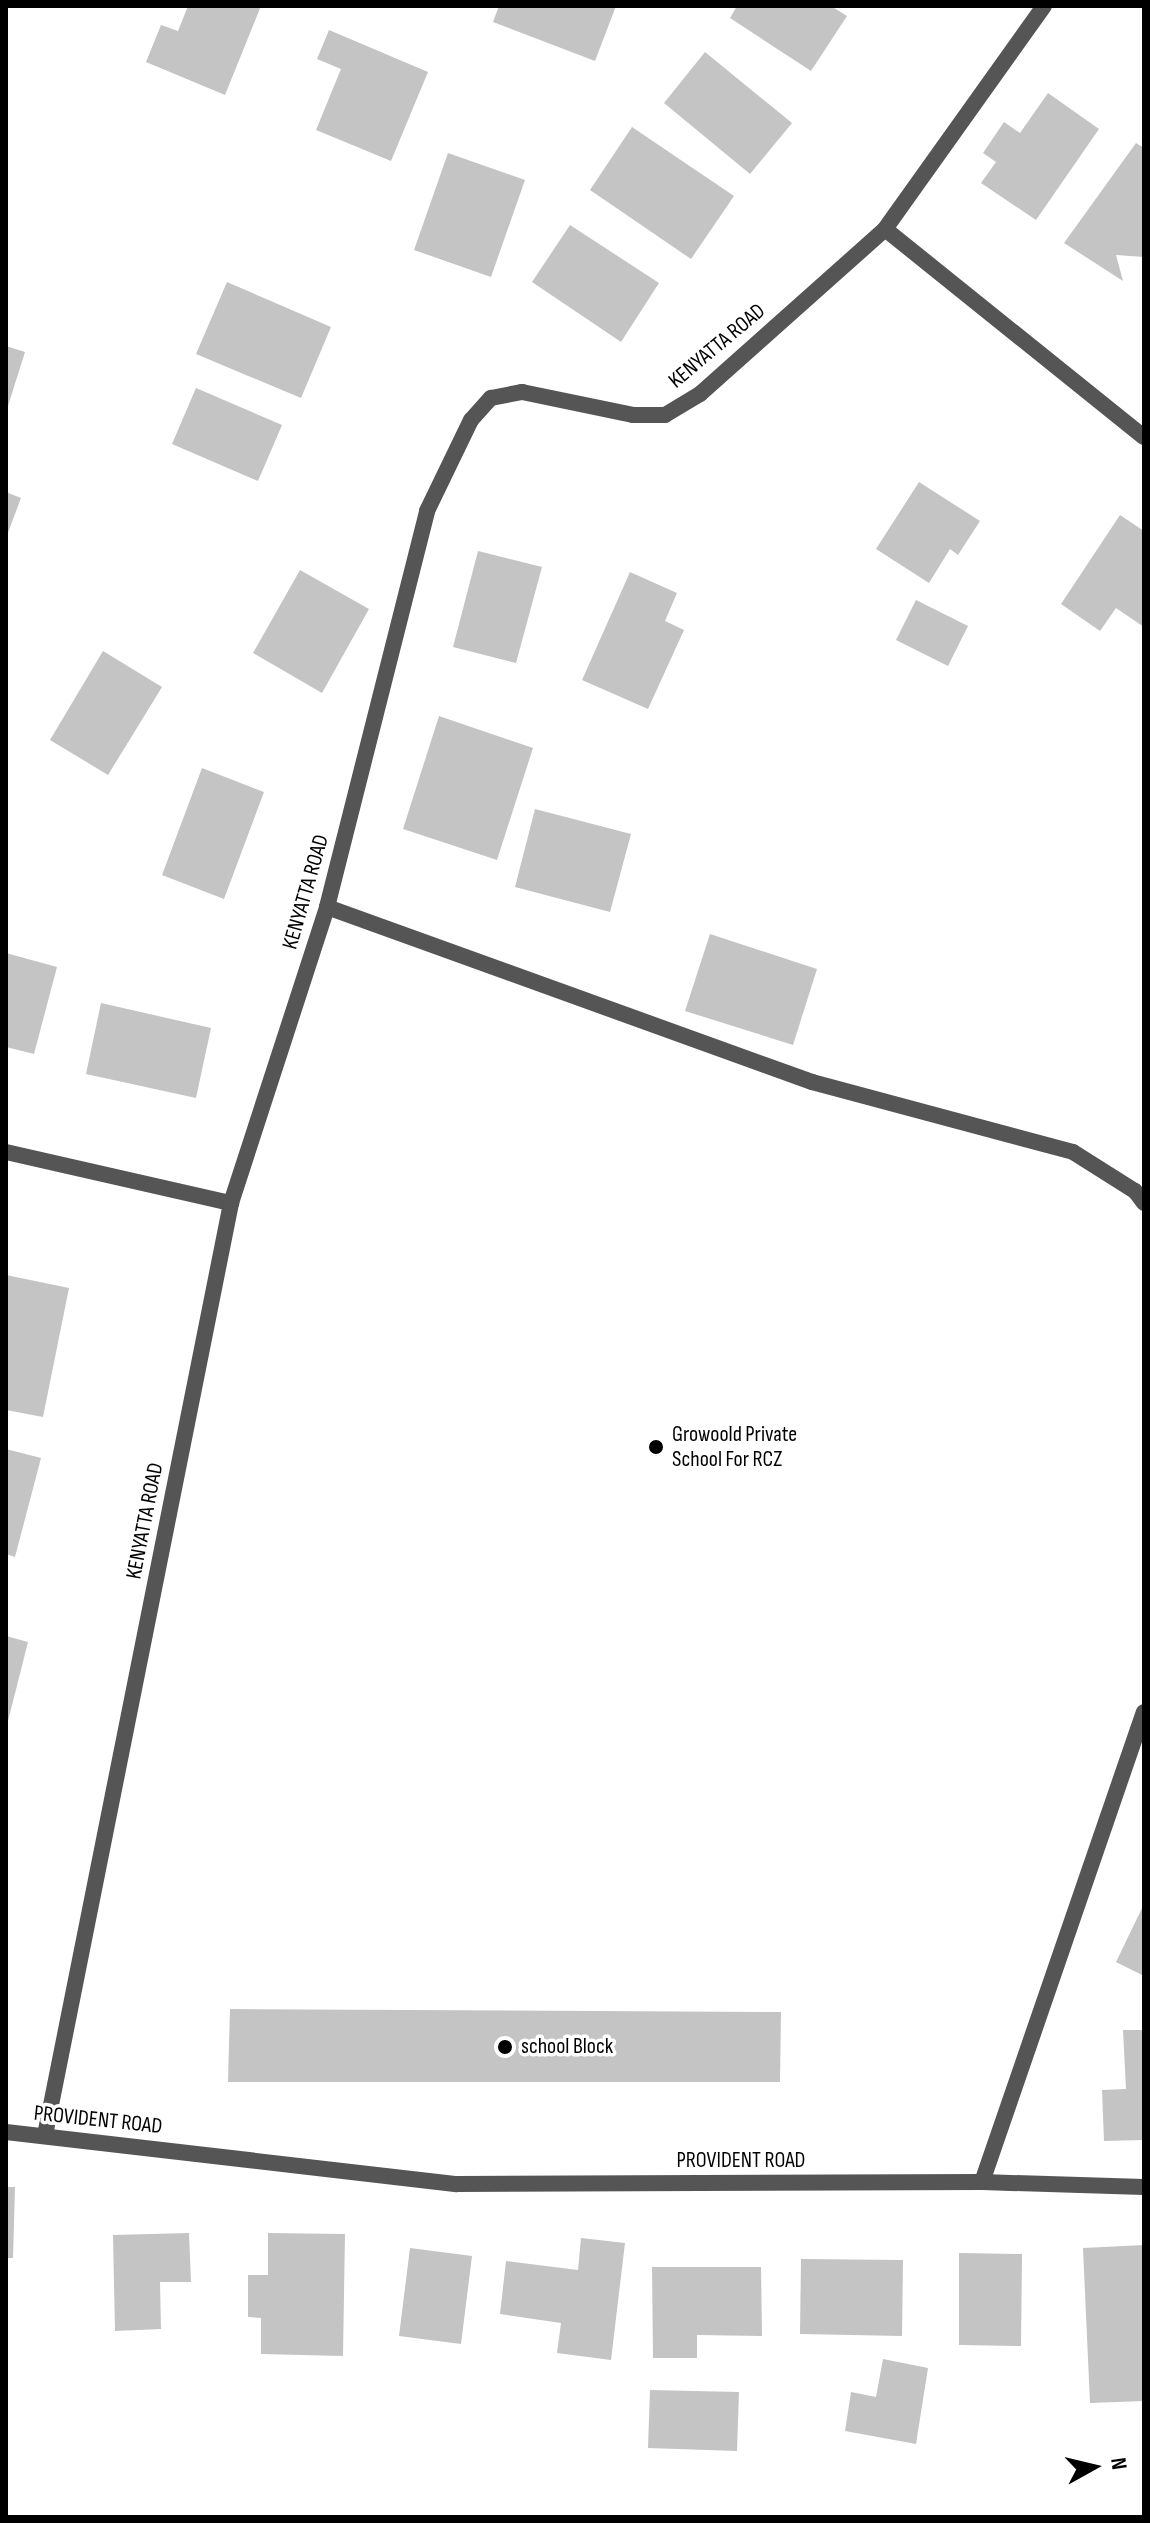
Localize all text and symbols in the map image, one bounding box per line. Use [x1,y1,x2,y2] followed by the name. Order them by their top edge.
[663,298,771,394] street label: KENYATTA ROAD
[277,832,335,952] street label: KENYATTA ROAD
[672,1421,797,1472] place label: Growoold Private School For RCZ
[647,1438,665,1456] marker: Growoold Private School For RCZ
[121,1461,169,1581] street label: KENYATTA ROAD
[521,2034,613,2060] place label: school Block
[496,2038,514,2056] marker: school Block
[33,2100,163,2140] street label: PROVIDENT ROAD
[677,2148,805,2174] street label: PROVIDENT ROAD
[1054,2427,1134,2507] north arrow
[1104,2456,1132,2471] text: N

